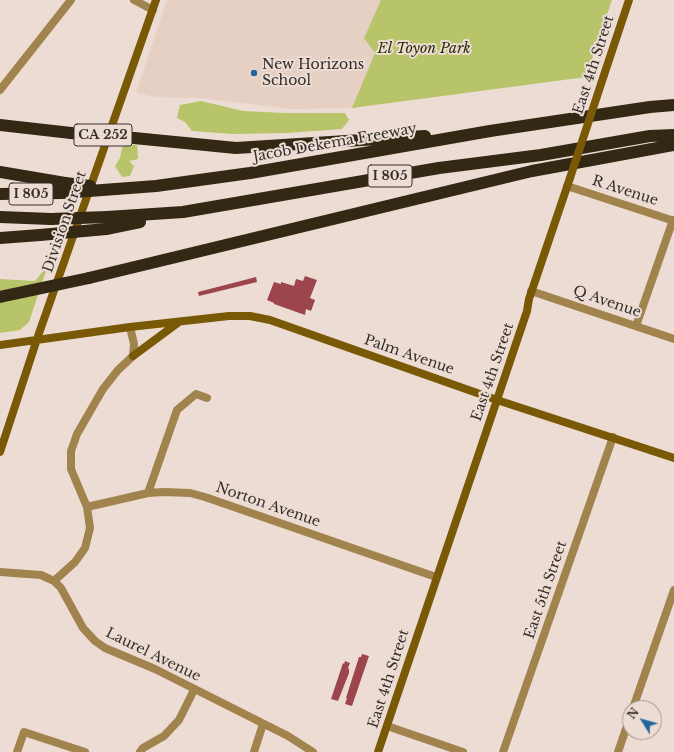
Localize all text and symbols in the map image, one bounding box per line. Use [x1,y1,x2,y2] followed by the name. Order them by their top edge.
[570,14,618,116] street label: East 4th Street
[377,41,471,57] park label: El Toyon Park
[262,57,364,90] place label: New Horizons School
[249,68,259,78] marker: New Horizons School
[252,120,418,166] street label: Jacob Dekema Freeway
[74,124,132,146] road number: CA 252
[368,165,412,187] road number: I 805
[40,169,90,275] street label: Division Street
[590,172,660,210] street label: R Avenue
[9,183,53,205] road number: I 805
[571,283,643,321] street label: Q Avenue
[468,321,518,423] street label: East 4th Street
[362,332,456,378] street label: Palm Avenue
[214,479,322,531] street label: Norton Avenue
[521,539,571,641] street label: East 5th Street
[103,625,203,685] street label: Laurel Avenue
[365,628,413,730] street label: East 4th Street
[622,700,662,740] north arrow
[625,705,642,722] text: N

